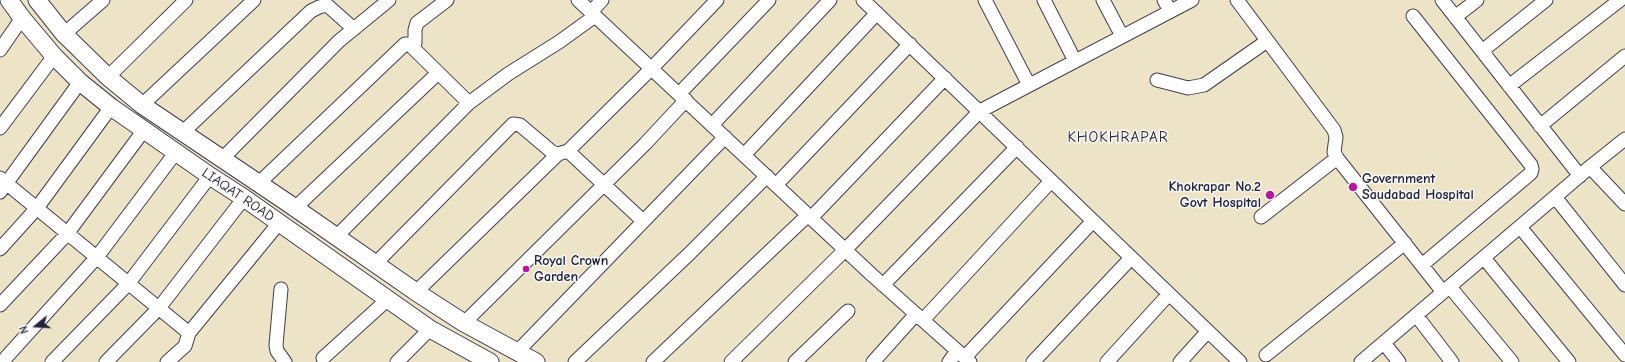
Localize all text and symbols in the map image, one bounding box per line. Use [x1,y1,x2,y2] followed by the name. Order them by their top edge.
[1067,129,1169,147] district label: KHOKHRAPAR
[199,165,277,225] street label: LIAQAT ROAD
[1362,171,1474,204] place label: Government Saudabad Hospital
[1168,179,1261,212] place label: Khokrapar No.2 Govt Hospital
[1347,181,1359,193] marker: Government Saudabad Hospital
[1264,189,1276,201] marker: Khokrapar No.2 Govt Hospital
[534,253,608,286] place label: Royal Crown Garden
[521,264,531,274] marker: Royal Crown Garden
[16,306,56,346] north arrow
[17,324,31,335] text: N

